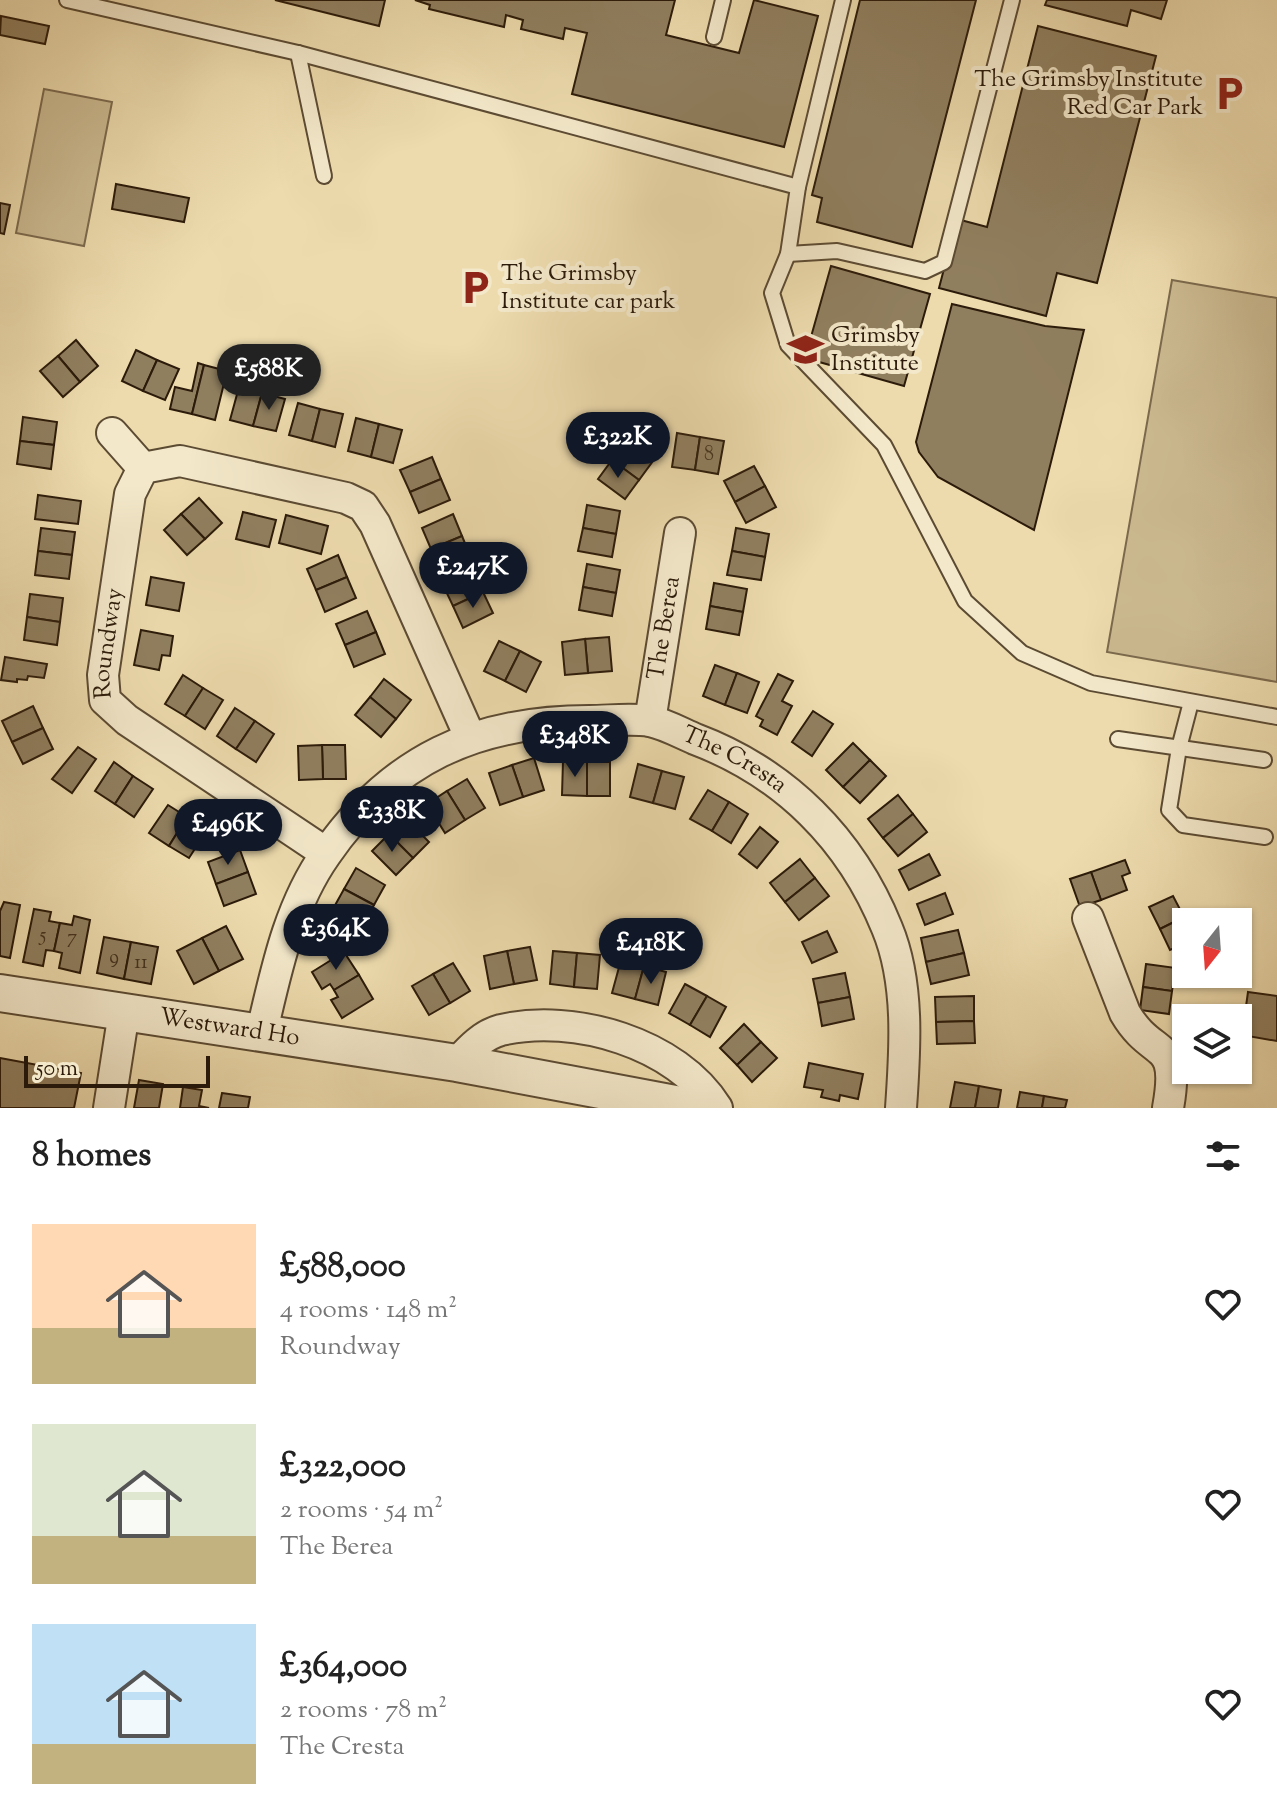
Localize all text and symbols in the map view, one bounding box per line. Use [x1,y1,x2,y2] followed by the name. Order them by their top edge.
[974,63,1203,125] place label: The Grimsby Institute Red Car Park
[1210,75,1248,113] parking icon: The Grimsby Institute Red Car Park
[501,257,676,319] place label: The Grimsby Institute car park
[456,269,494,307] parking icon: The Grimsby Institute car park
[831,319,920,381] place label: Grimsby Institute
[786,331,824,369] school or university icon: Grimsby Institute
[213,344,325,412] pin: £588K
[235,351,303,388] text: £588K
[562,412,674,480] pin: £322K
[584,419,652,456] text: £322K
[704,441,714,470] house number: 8
[417,542,529,610] pin: £247K
[437,549,509,586] text: £247K
[640,574,690,683] street label: The Berea
[86,586,133,700] street label: Roundway
[519,711,631,779] pin: £348K
[540,718,610,755] text: £348K
[676,718,794,802] street label: The Cresta
[336,786,448,854] pin: £338K
[358,793,426,830] text: £338K
[172,799,284,867] pin: £496K
[192,806,264,843] text: £496K
[280,904,392,972] pin: £364K
[1172,908,1252,988] north arrow
[1172,908,1252,1084] map controls
[301,911,371,948] text: £364K
[595,918,707,986] pin: £418K
[39,922,47,951] house number: 5
[67,924,77,953] house number: 7
[617,925,685,962] text: £418K
[109,944,119,973] house number: 9
[134,949,148,978] house number: 11
[157,1001,302,1056] street label: Westward Ho
[1172,1004,1252,1084] button: layers
[24,1052,210,1088] scale bar
[36,1054,78,1086] text: 50 m
[32,1132,151,1181] text: 8 homes
[1201,1134,1245,1178] icon: filters
[280,1243,406,1292] text: £588,000
[96,1256,192,1352] icon: home
[1201,1282,1245,1326] icon: heart
[280,1292,457,1329] text: 4 rooms · 148 m²
[280,1329,401,1366] text: Roundway
[280,1443,406,1492] text: £322,000
[96,1456,192,1552] icon: home
[1201,1482,1245,1526] icon: heart
[280,1492,443,1529] text: 2 rooms · 54 m²
[280,1529,393,1566] text: The Berea
[280,1643,407,1692] text: £364,000
[96,1656,192,1752] icon: home
[1201,1682,1245,1726] icon: heart
[280,1692,447,1729] text: 2 rooms · 78 m²
[280,1729,405,1766] text: The Cresta

